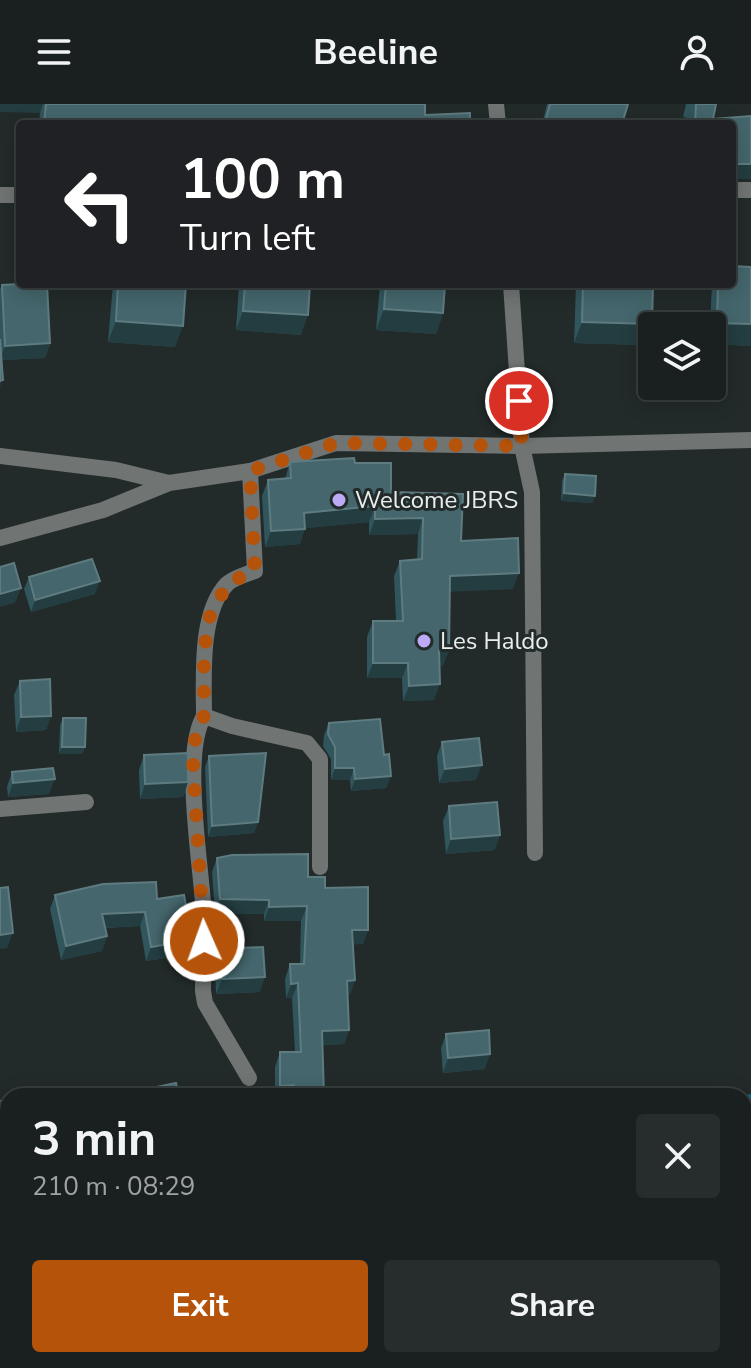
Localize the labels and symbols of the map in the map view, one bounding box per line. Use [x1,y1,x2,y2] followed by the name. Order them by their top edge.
[485,367,553,435] pin
[355,484,518,516] place label: Welcome JBRS
[330,491,348,509] marker: Welcome JBRS
[440,625,549,657] place label: Les Haldo
[415,632,433,650] marker: Les Haldo
[162,899,246,983] position arrow

